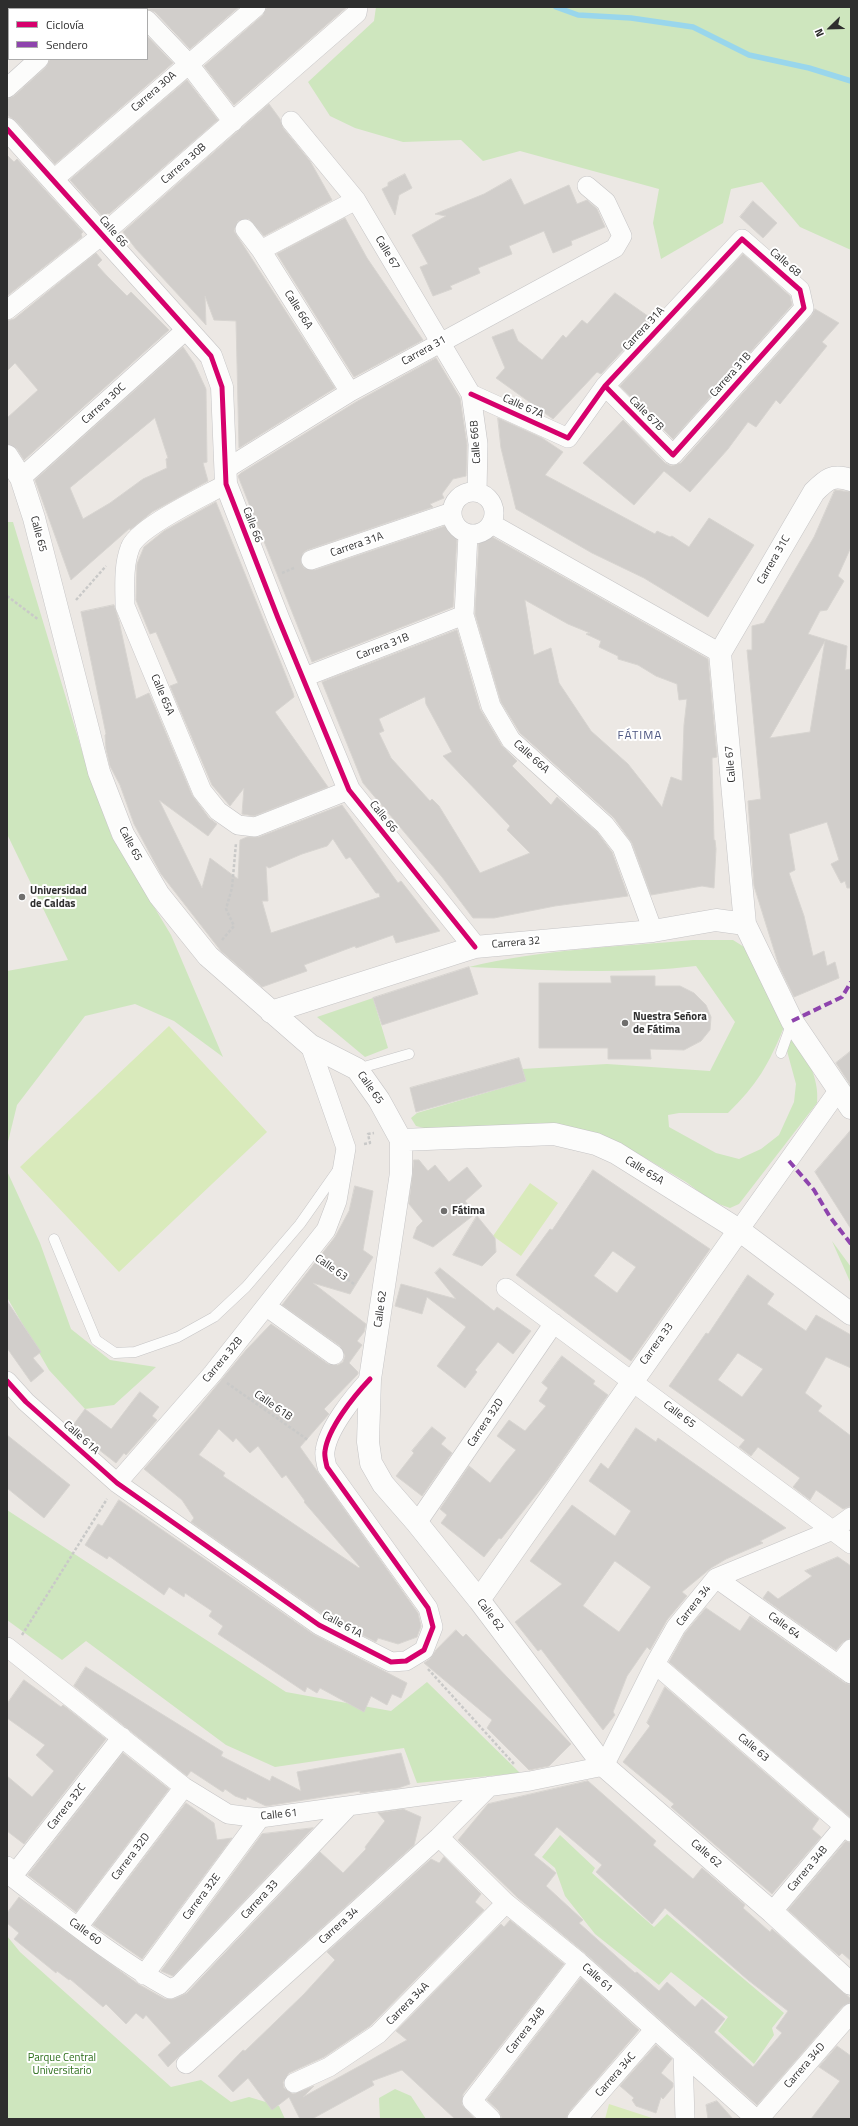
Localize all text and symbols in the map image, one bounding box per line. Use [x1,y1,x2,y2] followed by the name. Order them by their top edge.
[8,8,148,60] legend
[810,8,850,48] north arrow
[46,15,84,34] text: Ciclovía
[810,26,828,39] text: N
[46,35,88,54] text: Sendero
[129,69,179,115] street label: Carrera 30A
[159,141,209,187] street label: Carrera 30B
[96,214,130,250] street label: Calle 66
[372,234,402,272] street label: Calle 67
[767,246,803,280] street label: Calle 68
[281,288,315,332] street label: Calle 66A
[620,304,668,354] street label: Carrera 31A
[400,333,448,369] street label: Carrera 31
[708,350,754,400] street label: Carrera 31B
[79,381,129,427] street label: Carrera 30C
[500,392,546,422] street label: Calle 67A
[626,394,666,434] street label: Calle 67B
[468,420,484,464] street label: Calle 66B
[239,505,265,545] street label: Calle 66
[27,514,49,554] street label: Calle 65
[329,530,385,560] street label: Carrera 31A
[755,533,793,587] street label: Carrera 31C
[355,631,411,663] street label: Carrera 31B
[147,672,177,718] street label: Calle 65A
[618,729,662,743] district label: FÁTIMA
[510,738,552,776] street label: Calle 66A
[723,745,739,783] street label: Calle 67
[366,799,400,835] street label: Calle 66
[116,825,144,863] street label: Calle 65
[30,884,87,910] place label: Universidad de Caldas
[17,892,27,902] marker: Universidad de Caldas
[491,934,541,952] street label: Carrera 32
[633,1010,707,1036] place label: Nuestra Señora de Fátima
[620,1018,630,1028] marker: Nuestra Señora de Fátima
[354,1069,386,1107] street label: Calle 65
[622,1154,666,1188] street label: Calle 65A
[452,1204,485,1218] place label: Fátima
[439,1206,449,1216] marker: Fátima
[312,1252,350,1284] street label: Calle 63
[372,1290,390,1328] street label: Calle 62
[637,1320,677,1368] street label: Carrera 33
[200,1335,246,1385] street label: Carrera 32B
[251,1388,295,1424] street label: Calle 61B
[465,1396,507,1450] street label: Carrera 32D
[660,1399,698,1431] street label: Calle 65
[60,1419,102,1457] street label: Calle 61A
[674,1583,714,1629] street label: Carrera 34
[474,1596,506,1634] street label: Calle 62
[320,1609,364,1641] street label: Calle 61A
[765,1610,803,1642] street label: Calle 64
[735,1731,771,1765] street label: Calle 63
[45,1781,89,1833] street label: Carrera 32C
[260,1807,298,1823] street label: Calle 61
[109,1831,153,1883] street label: Carrera 32D
[688,1837,724,1871] street label: Calle 62
[785,1844,831,1894] street label: Carrera 34B
[180,1871,224,1923] street label: Carrera 32E
[239,1878,281,1922] street label: Carrera 33
[317,1905,361,1947] street label: Carrera 34
[66,1916,104,1948] street label: Calle 60
[579,1961,615,1995] street label: Calle 61
[384,1980,432,2028] street label: Carrera 34A
[504,2005,548,2057] street label: Carrera 34B
[782,2041,828,2091] street label: Carrera 34D
[593,2050,639,2100] street label: Carrera 34C
[28,2051,96,2077] park label: Parque Central Universitario

